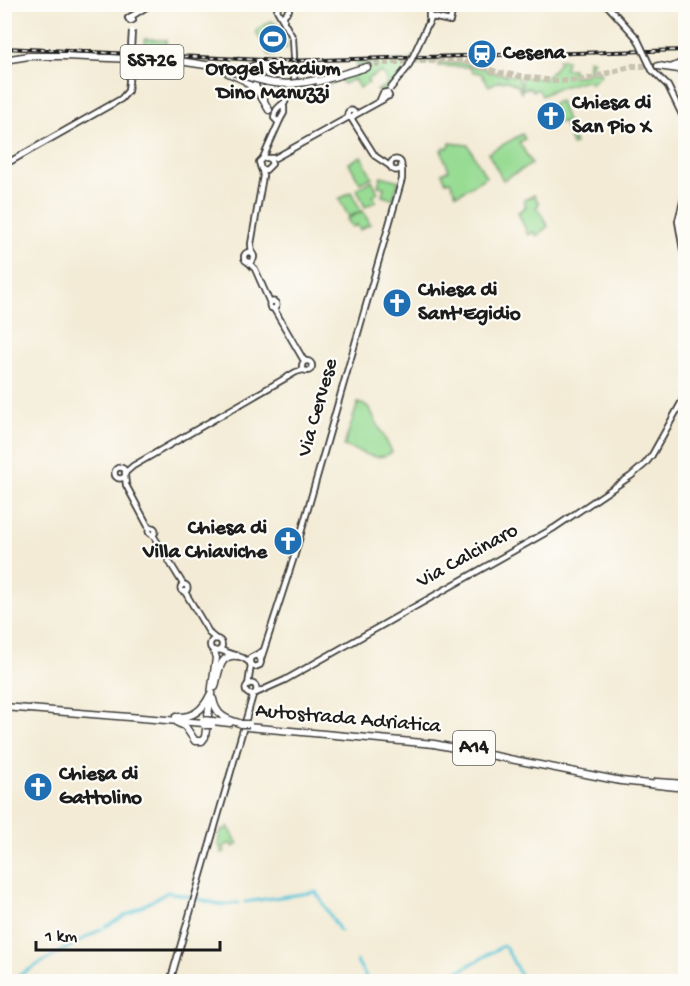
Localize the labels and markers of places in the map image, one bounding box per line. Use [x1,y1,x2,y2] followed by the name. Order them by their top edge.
[257,23,289,55] sports icon: Orogel Stadium Dino Manuzzi
[466,38,498,70] station icon: Cesena
[502,42,567,67] place label: Cesena
[206,58,341,107] place label: Orogel Stadium Dino Manuzzi
[571,92,653,141] place label: Chiesa di San Pio X
[535,100,567,132] church icon: Chiesa di San Pio X
[417,279,521,328] place label: Chiesa di Sant'Egidio
[381,287,413,319] church icon: Chiesa di Sant'Egidio
[142,517,268,566] place label: Chiesa di Villa Chiaviche
[272,525,304,557] church icon: Chiesa di Villa Chiaviche
[58,763,142,812] place label: Chiesa di Gattolino
[22,771,54,803] church icon: Chiesa di Gattolino

